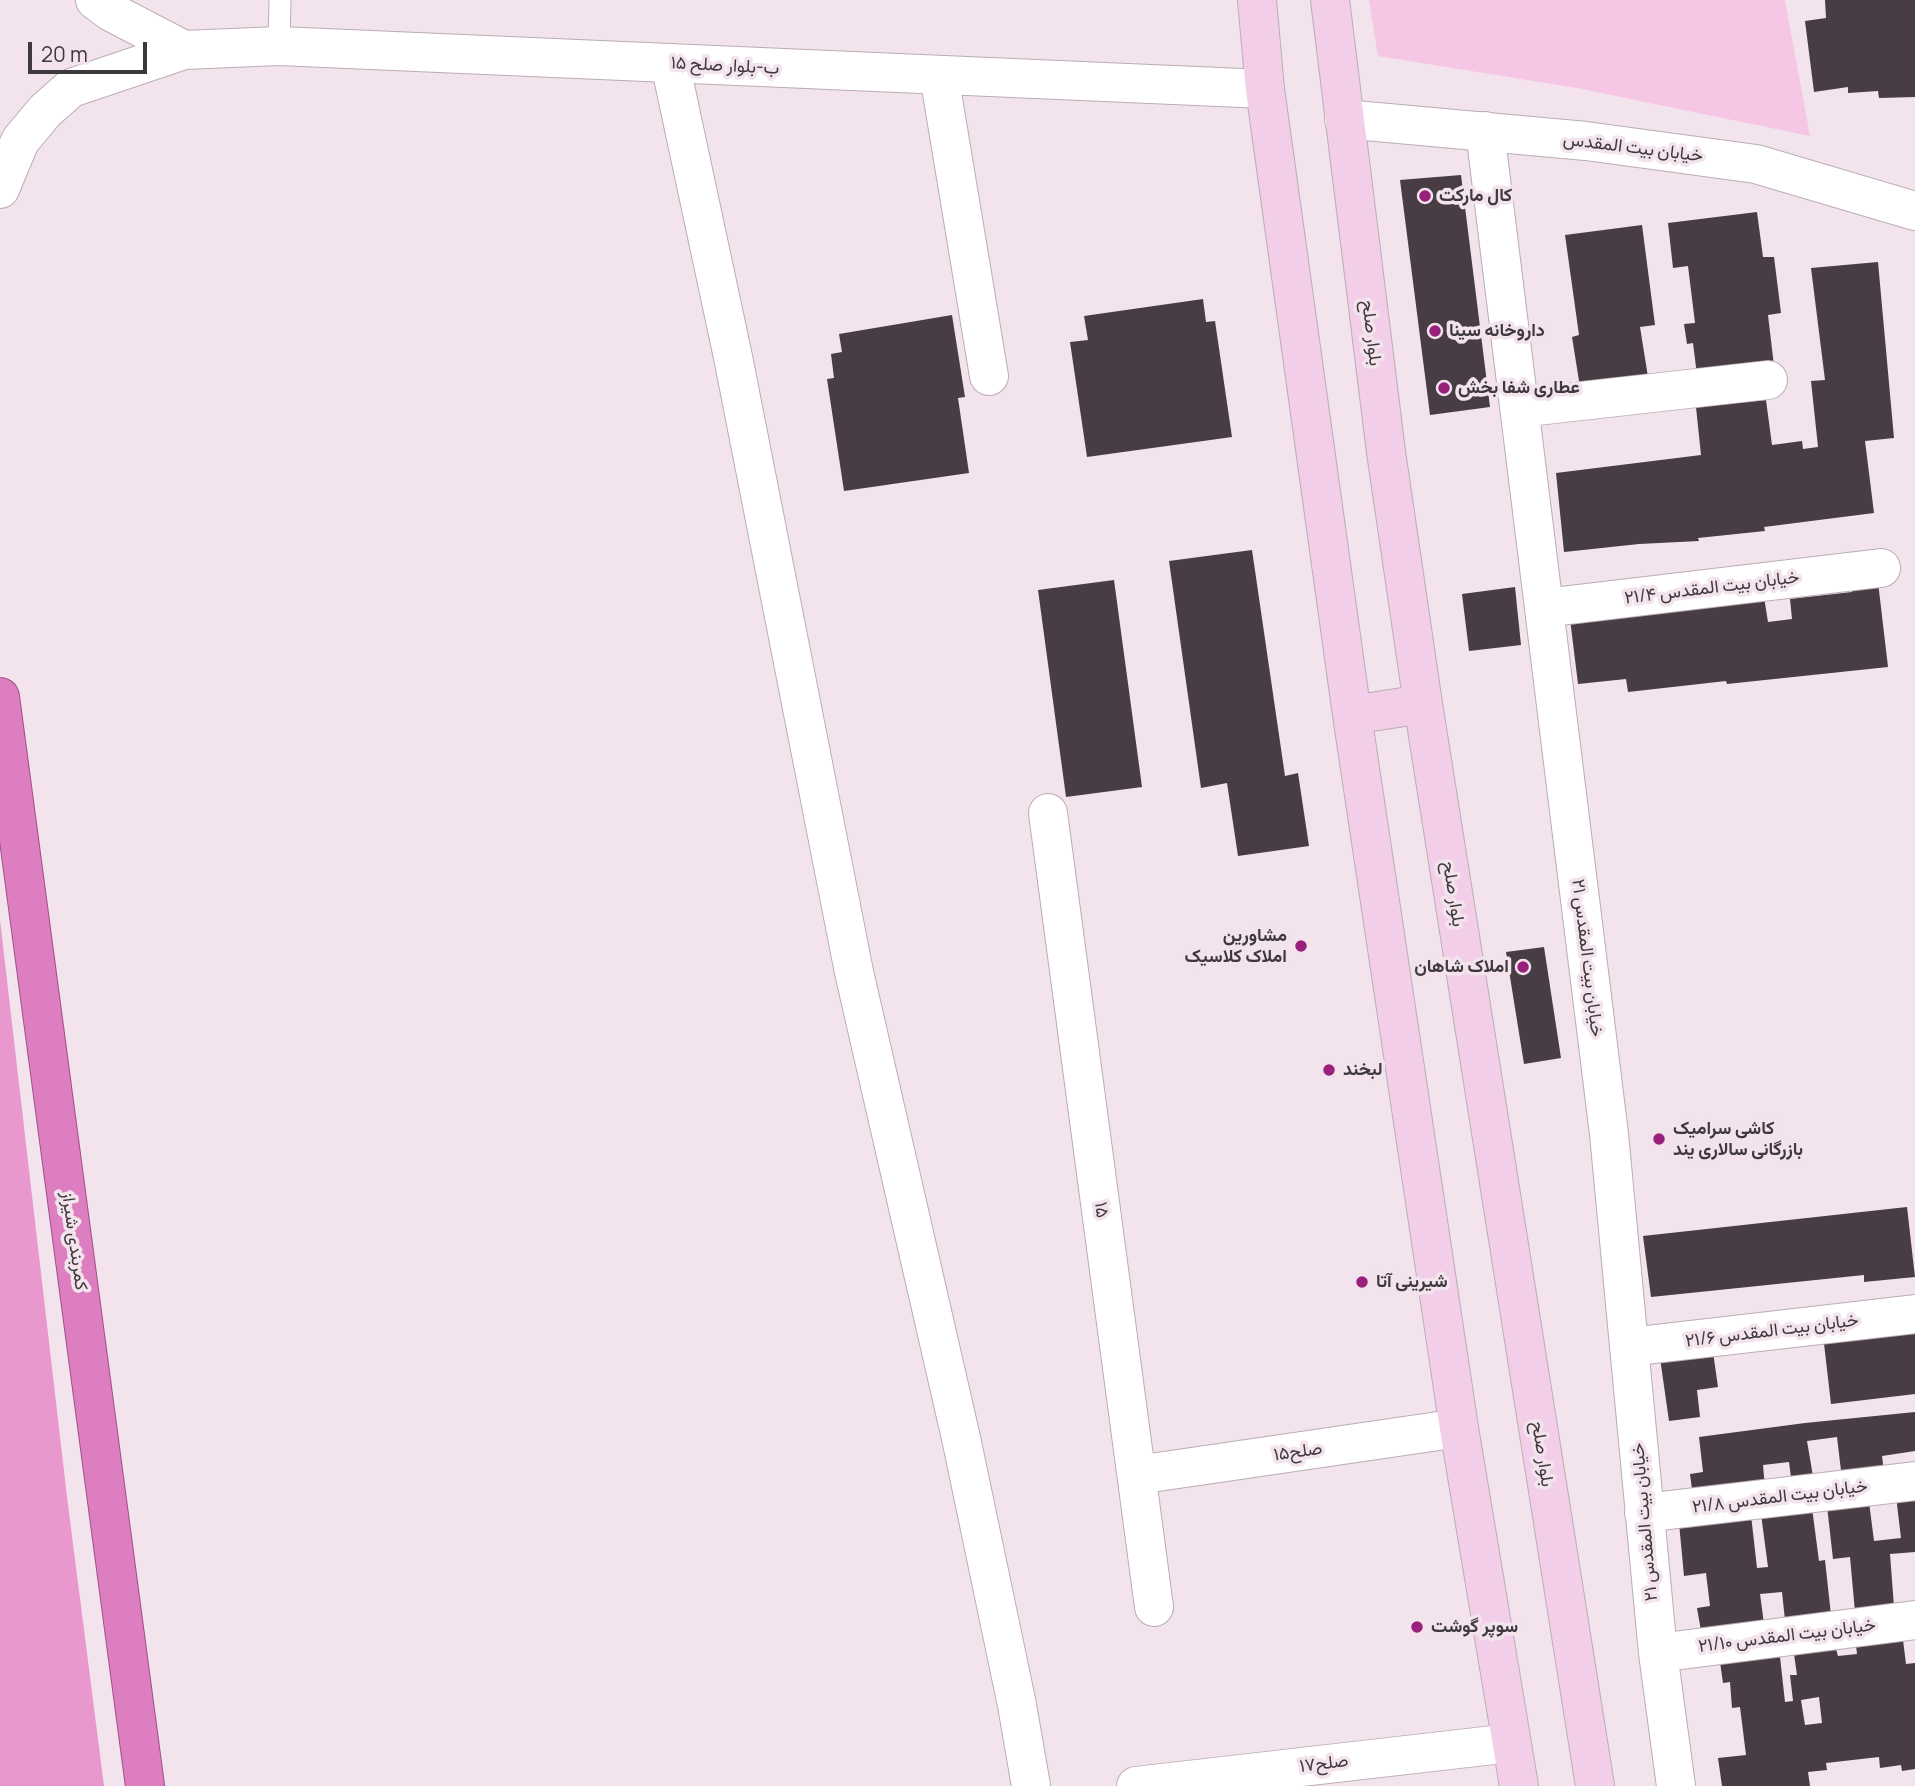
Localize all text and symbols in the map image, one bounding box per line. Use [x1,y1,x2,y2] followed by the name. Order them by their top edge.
[32,28,150,72] scale bar
[41,40,88,68] text: 20 m
[670,52,780,80] street label: ۱۵ ب-بلوار صلح
[1562,129,1704,167] street label: خیابان بیت المقدس
[1439,185,1512,207] place label: کال مارکت
[1417,188,1433,204] marker: کال مارکت
[1356,299,1386,367] street label: بلوار صلح
[1449,320,1545,342] place label: داروخانه سینا
[1427,323,1443,339] marker: داروخانه سینا
[1458,377,1580,399] place label: عطاری شفا بخش
[1436,380,1452,396] marker: عطاری شفا بخش
[1623,567,1801,609] street label: خیابان بیت المقدس ۲۱/۴
[1437,860,1469,928] street label: بلوار صلح
[1567,878,1607,1038] street label: خیابان بیت المقدس ۲۱
[1185,925,1287,968] place label: مشاورین املاک کلاسیک
[1293,938,1309,954] marker: مشاورین املاک کلاسیک
[1414,956,1509,978] place label: املاک شاهان
[1515,959,1531,975] marker: املاک شاهان
[1343,1059,1383,1081] place label: لبخند
[1321,1062,1337,1078] marker: لبخند
[1673,1118,1803,1160] place label: کاشی سرامیک بازرگانی سالاری یند
[1651,1131,1667,1147] marker: کاشی سرامیک بازرگانی سالاری یند
[56,1190,92,1292] street label: کمربندی شیراز
[1089,1201,1113,1219] street label: ۱۵
[1376,1271,1448,1293] place label: شیرینی آتا
[1354,1274,1370,1290] marker: شیرینی آتا
[1684,1310,1860,1352] street label: خیابان بیت المقدس ۲۱/۶
[1526,1420,1558,1488] street label: بلوار صلح
[1272,1438,1324,1466] street label: صلح۱۵
[1627,1442,1663,1602] street label: خیابان بیت المقدس ۲۱
[1691,1476,1869,1518] street label: خیابان بیت المقدس ۲۱/۸
[1697,1614,1877,1658] street label: خیابان بیت المقدس ۲۱/۱۰
[1431,1616,1518,1638] place label: سوپر گوشت
[1409,1619,1425,1635] marker: سوپر گوشت
[1298,1750,1350,1778] street label: صلح۱۷

